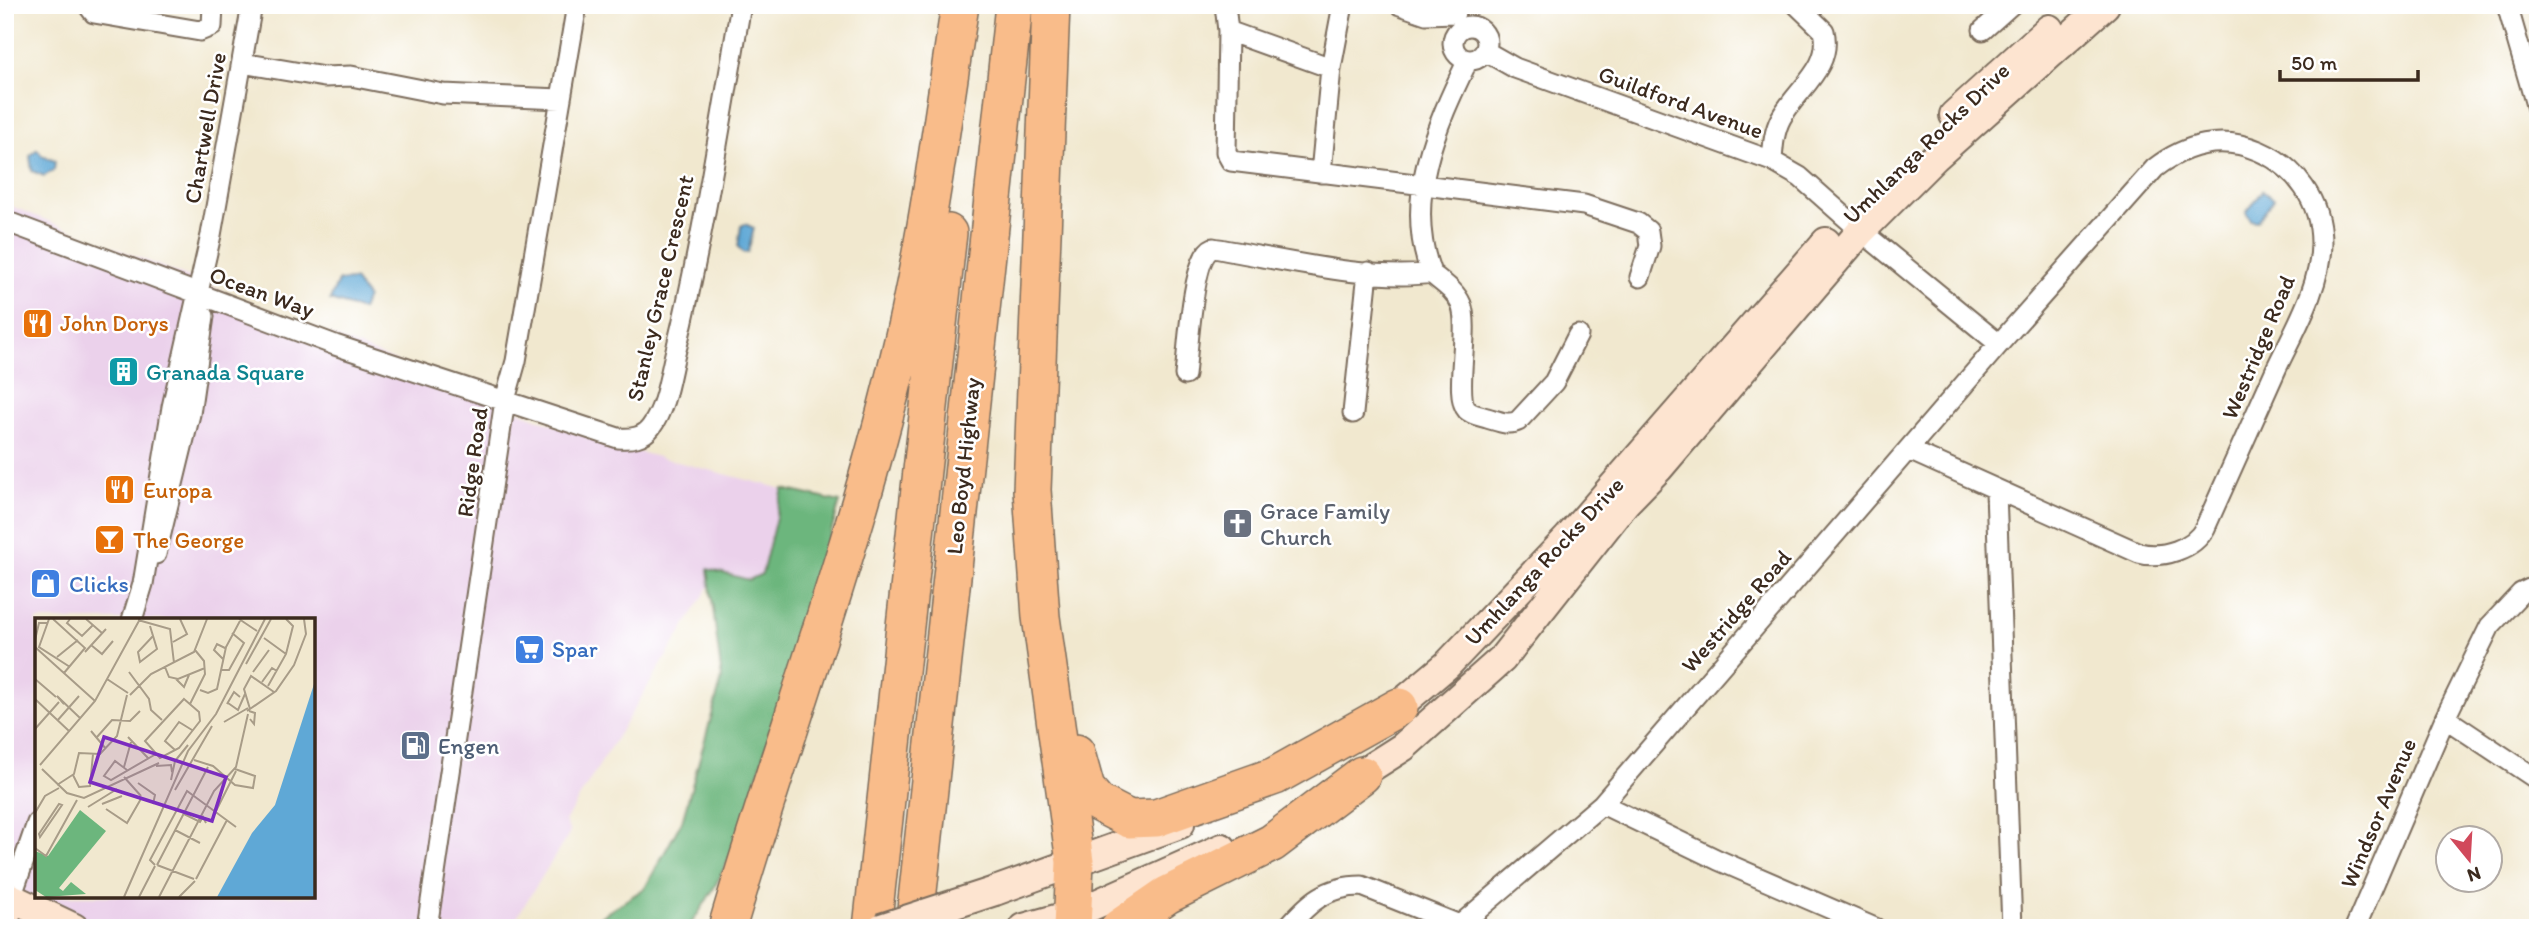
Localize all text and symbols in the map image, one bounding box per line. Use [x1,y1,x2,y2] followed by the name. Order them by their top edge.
[2280,38,2419,82] scale bar
[178,50,232,206] street label: Chartwell Drive
[2291,50,2338,75] text: 50 m
[1837,56,2015,230] street label: Umhlanga Rocks Drive
[1595,59,1767,145] street label: Guildford Avenue
[620,172,700,404] street label: Stanley Grace Crescent
[206,260,318,324] street label: Ocean Way
[2215,270,2301,423] street label: Westridge Road
[20,306,54,340] restaurant icon: John Dorys
[60,309,169,337] place label: John Dorys
[106,355,140,389] building icon: Granada Square
[146,358,305,386] place label: Granada Square
[940,376,986,556] street label: Leo Boyd Highway
[450,405,494,519] street label: Ridge Road
[1458,471,1630,651] street label: Umhlanga Rocks Drive
[103,473,137,507] restaurant icon: Europa
[143,476,212,504] place label: Europa
[1260,497,1390,551] place label: Grace Family Church
[1220,507,1254,541] church icon: Grace Family Church
[93,523,127,557] bar icon: The George
[133,526,244,554] place label: The George
[1675,543,1797,678] street label: Westridge Road
[29,567,63,601] shop icon: Clicks
[69,570,129,598] place label: Clicks
[35,618,315,898] inset map
[512,632,546,666] supermarket icon: Spar
[552,635,598,663] place label: Spar
[398,729,432,763] fuel station icon: Engen
[438,732,499,760] place label: Engen
[2334,734,2422,892] street label: Windsor Avenue
[2434,824,2504,894] north arrow
[2464,862,2484,888] text: N

